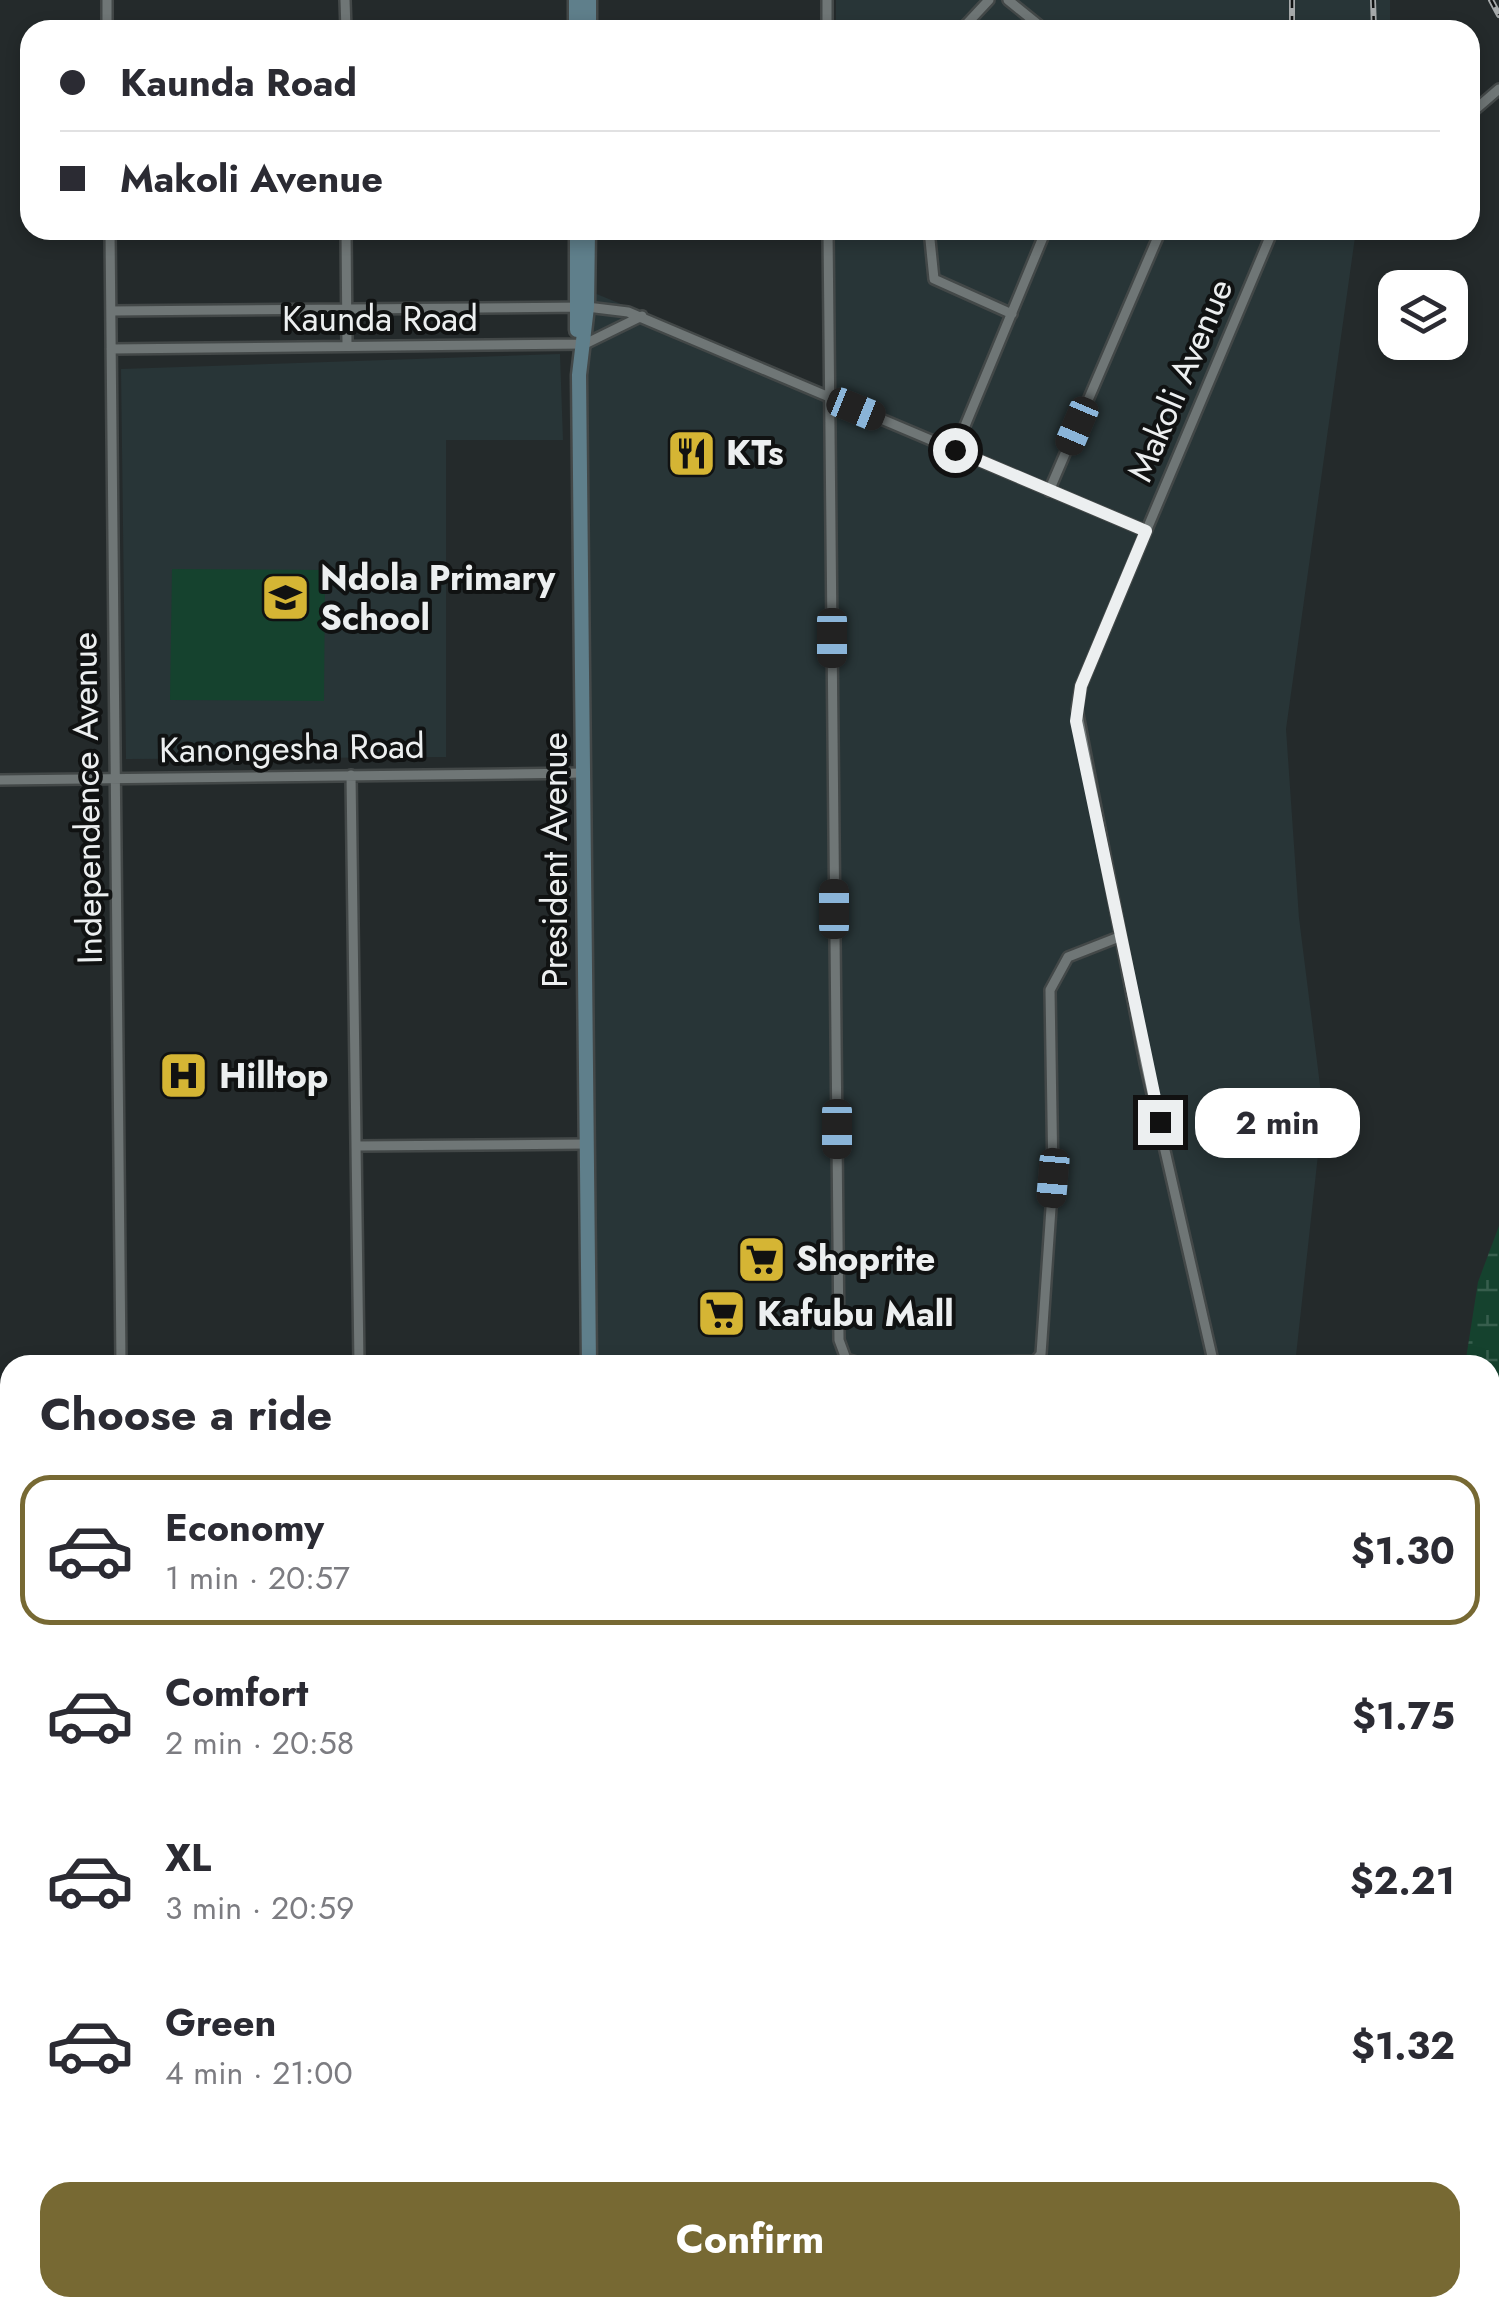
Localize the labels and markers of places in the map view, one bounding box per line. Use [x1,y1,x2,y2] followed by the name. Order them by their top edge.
[665,427,717,479] restaurant icon: KTs
[726,428,784,478] place label: KTs
[320,553,556,643] place label: Ndola Primary School
[259,572,311,624] school or university icon: Ndola Primary School
[158,1050,210,1102] hospital icon: Hilltop
[219,1051,328,1101] place label: Hilltop
[735,1233,787,1285] supermarket icon: Shoprite
[796,1234,935,1284] place label: Shoprite
[696,1288,748,1340] supermarket icon: Kafubu Mall
[757,1289,954,1339] place label: Kafubu Mall

